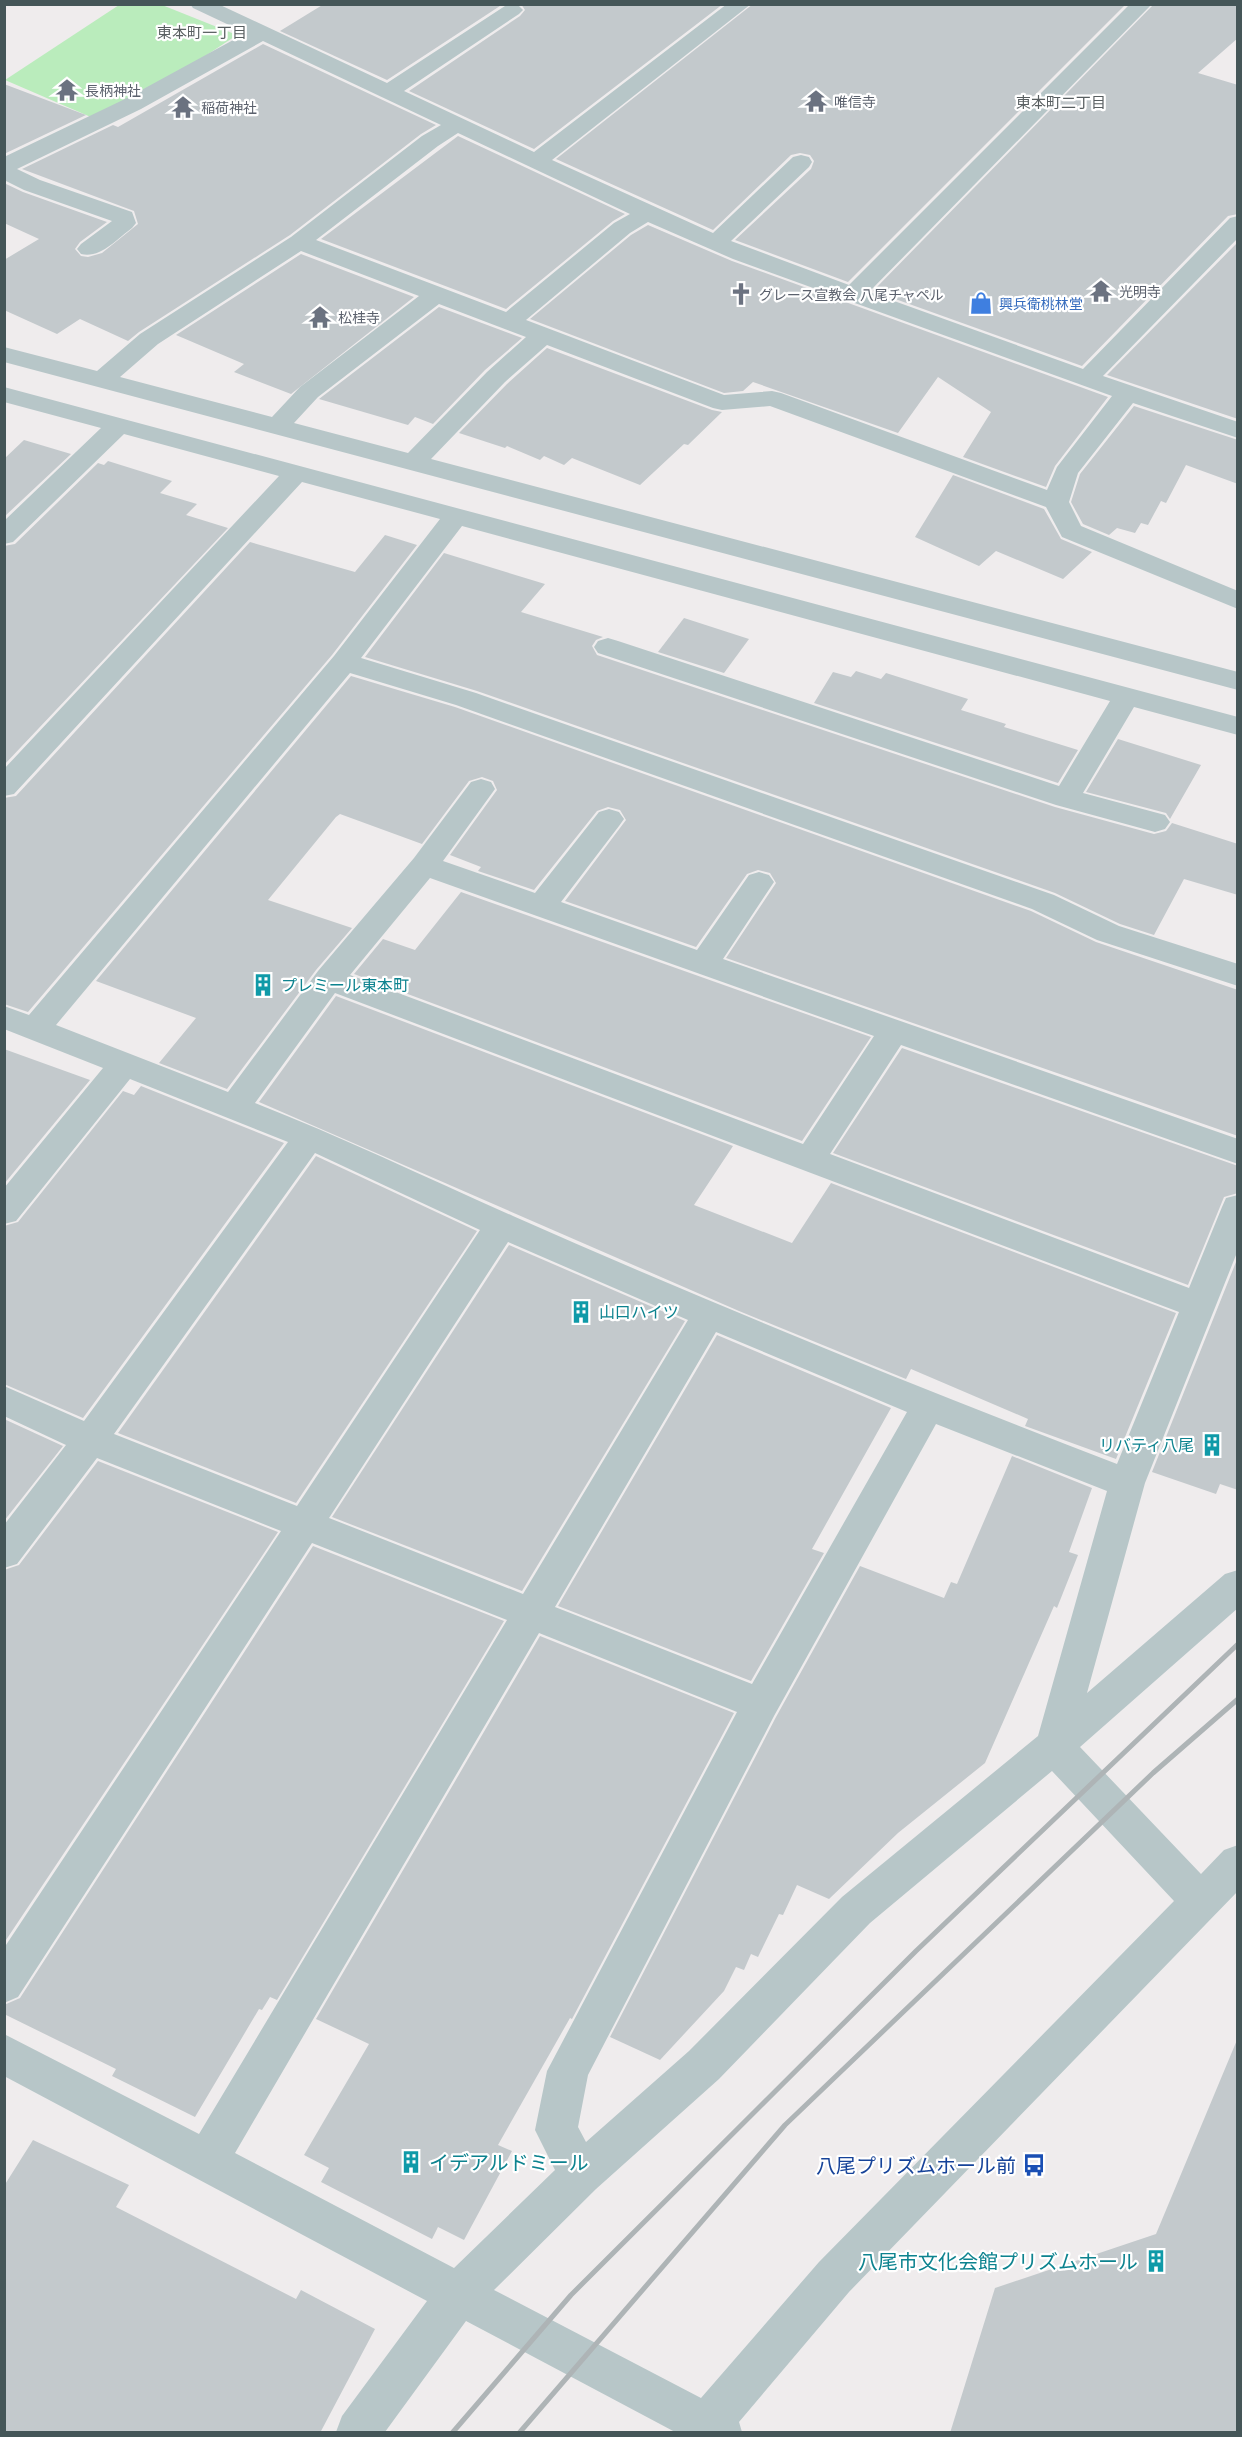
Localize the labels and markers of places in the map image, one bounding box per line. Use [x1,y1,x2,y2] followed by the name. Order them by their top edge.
[54,77,80,103] temple icon: 長柄神社
[85,81,141,100] place label: 長柄神社
[803,88,829,114] temple icon: 唯信寺
[834,92,876,111] place label: 唯信寺
[170,94,196,120] temple icon: 稲荷神社
[201,98,257,117] place label: 稲荷神社
[1088,278,1114,304] temple icon: 光明寺
[728,281,754,307] church icon: グレース宣教会 八尾チャペル
[1119,282,1161,301] place label: 光明寺
[759,285,944,304] place label: グレース宣教会 八尾チャペル
[968,290,994,316] shop icon: 興兵衛桃林堂
[999,294,1083,313] place label: 興兵衛桃林堂
[307,304,333,330] temple icon: 松桂寺
[338,308,380,327] place label: 松桂寺
[250,972,276,998] building icon: プレミール東本町
[281,974,409,996] place label: プレミール東本町
[568,1299,594,1325] building icon: 山口ハイツ
[599,1301,679,1323] place label: 山口ハイツ
[1199,1432,1225,1458] building icon: リバティ八尾
[1099,1434,1194,1456] place label: リバティ八尾
[398,2149,424,2175] building icon: イデアルドミール
[429,2149,589,2176] place label: イデアルドミール
[816,2152,1016,2179] place label: 八尾プリズムホール前
[1021,2152,1047,2178] bus stop icon: 八尾プリズムホール前
[858,2248,1138,2275] place label: 八尾市文化会館プリズムホール
[1143,2248,1169,2274] building icon: 八尾市文化会館プリズムホール

